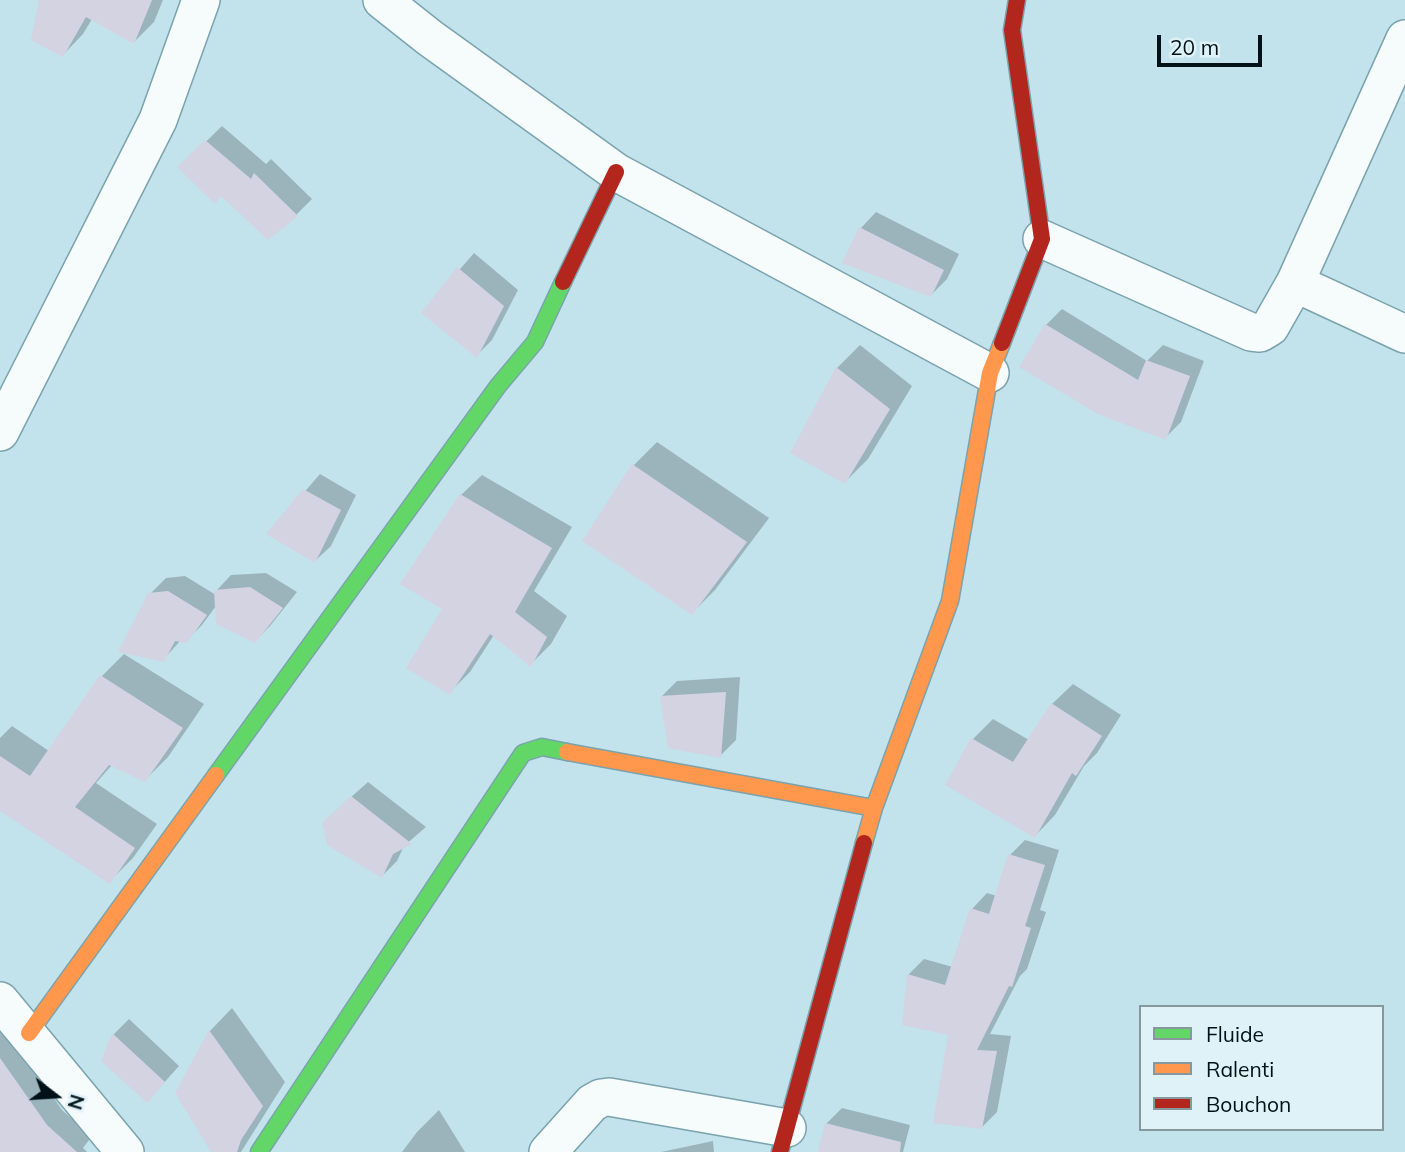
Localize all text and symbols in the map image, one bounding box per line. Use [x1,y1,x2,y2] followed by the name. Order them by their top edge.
[1160,21,1265,65] scale bar
[1170,34,1219,60] text: 20 m
[1139,1005,1384,1131] legend
[1206,1021,1264,1047] text: Fluide
[1206,1056,1274,1082] text: Ralenti
[21,1061,91,1131] north arrow
[1206,1091,1291,1117] text: Bouchon
[63,1092,90,1113] text: N

